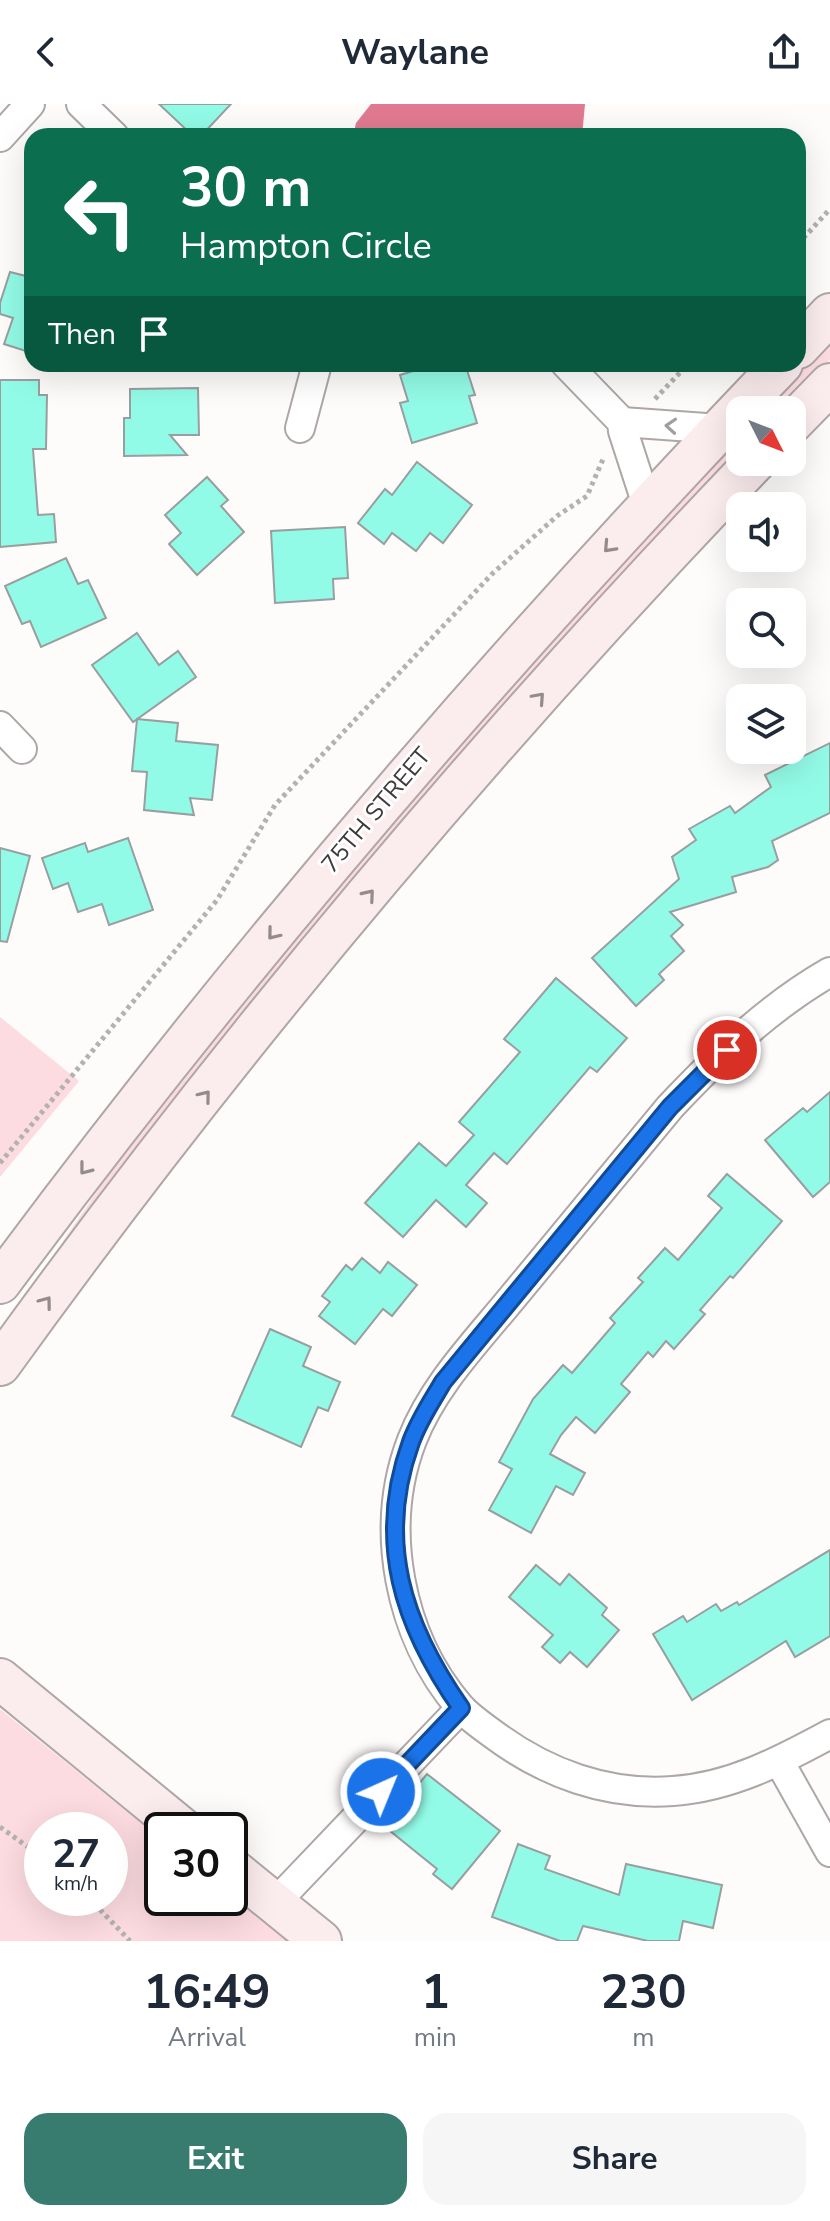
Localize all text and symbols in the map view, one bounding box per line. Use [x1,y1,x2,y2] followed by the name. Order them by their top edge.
[341,28,489,77] text: Waylane
[24,30,68,74] icon: back
[762,30,806,74] icon: share
[180,149,311,226] text: 30 m
[48,160,152,264] icon: left
[180,222,432,271] text: Hampton Circle
[132,312,176,356] icon: arrive
[48,314,116,355] text: Then
[726,396,806,476] north arrow
[726,396,806,764] map controls
[664,418,677,435] one-way arrow
[726,492,806,572] button: sound
[603,538,618,552] one-way arrow
[726,588,806,668] button: search
[726,684,806,764] button: layers
[529,692,543,707] one-way arrow
[314,740,438,880] street label: 75TH STREET
[359,889,374,904] one-way arrow
[268,924,283,939] one-way arrow
[693,1016,761,1084] pin
[705,1028,749,1072] icon: arrive
[195,1091,210,1106] one-way arrow
[80,1160,94,1175] one-way arrow
[36,1296,50,1311] one-way arrow
[339,1750,423,1834] position arrow
[144,1812,248,1916] speed limit sign: 30
[52,1827,100,1881] text: 27
[54,1870,98,1897] text: km/h
[143,1959,270,2025] text: 16:49
[421,1959,450,2025] text: 1
[600,1959,687,2025] text: 230
[168,2020,246,2055] text: Arrival
[414,2020,457,2055] text: min
[632,2020,655,2055] text: m
[24,2113,407,2205] button: Exit
[423,2113,806,2205] button: Share

